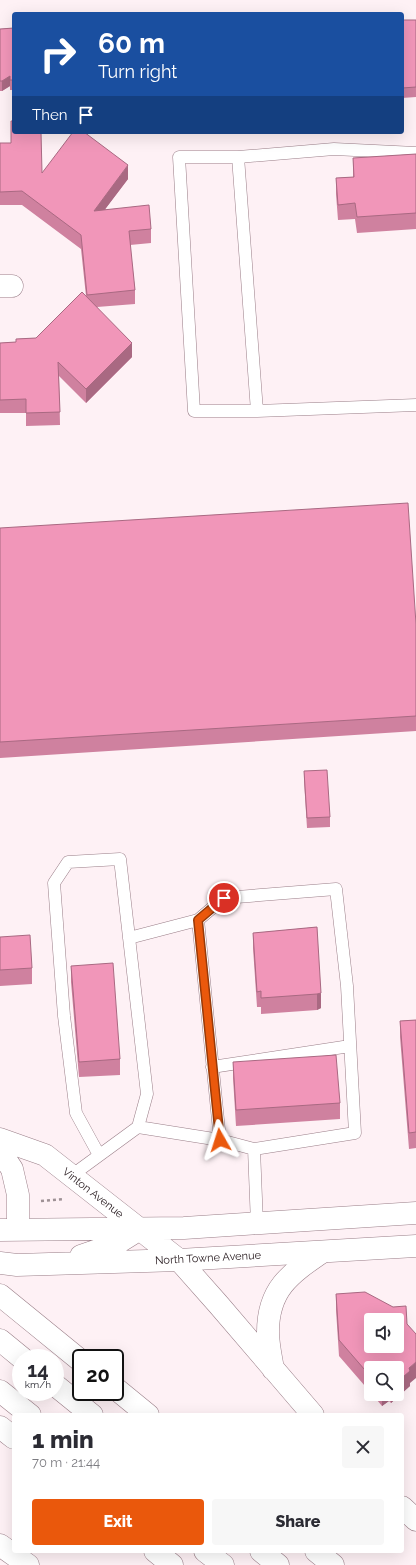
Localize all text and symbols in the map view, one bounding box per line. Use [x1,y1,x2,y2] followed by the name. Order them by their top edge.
[98,27,165,60] text: 60 m
[32,28,84,80] icon: right
[98,61,177,82] text: Turn right
[75,104,97,126] icon: arrive
[32,106,67,124] text: Then
[207,881,241,915] pin
[213,887,235,909] icon: arrive
[199,1119,241,1161] position arrow
[60,1165,127,1221] street label: Vinton Avenue
[155,1249,262,1267] street label: North Towne Avenue
[364,1313,404,1401] map controls
[364,1313,404,1353] button: sound
[72,1349,124,1401] speed limit sign: 20
[27,1358,49,1382] text: 14
[364,1361,404,1401] button: search
[25,1379,51,1390] text: km/h
[32,1425,94,1454] text: 1 min
[342,1426,384,1468] button: close
[32,1455,100,1470] text: 70 m · 21:44
[32,1499,204,1545] button: Exit
[212,1499,384,1545] button: Share

